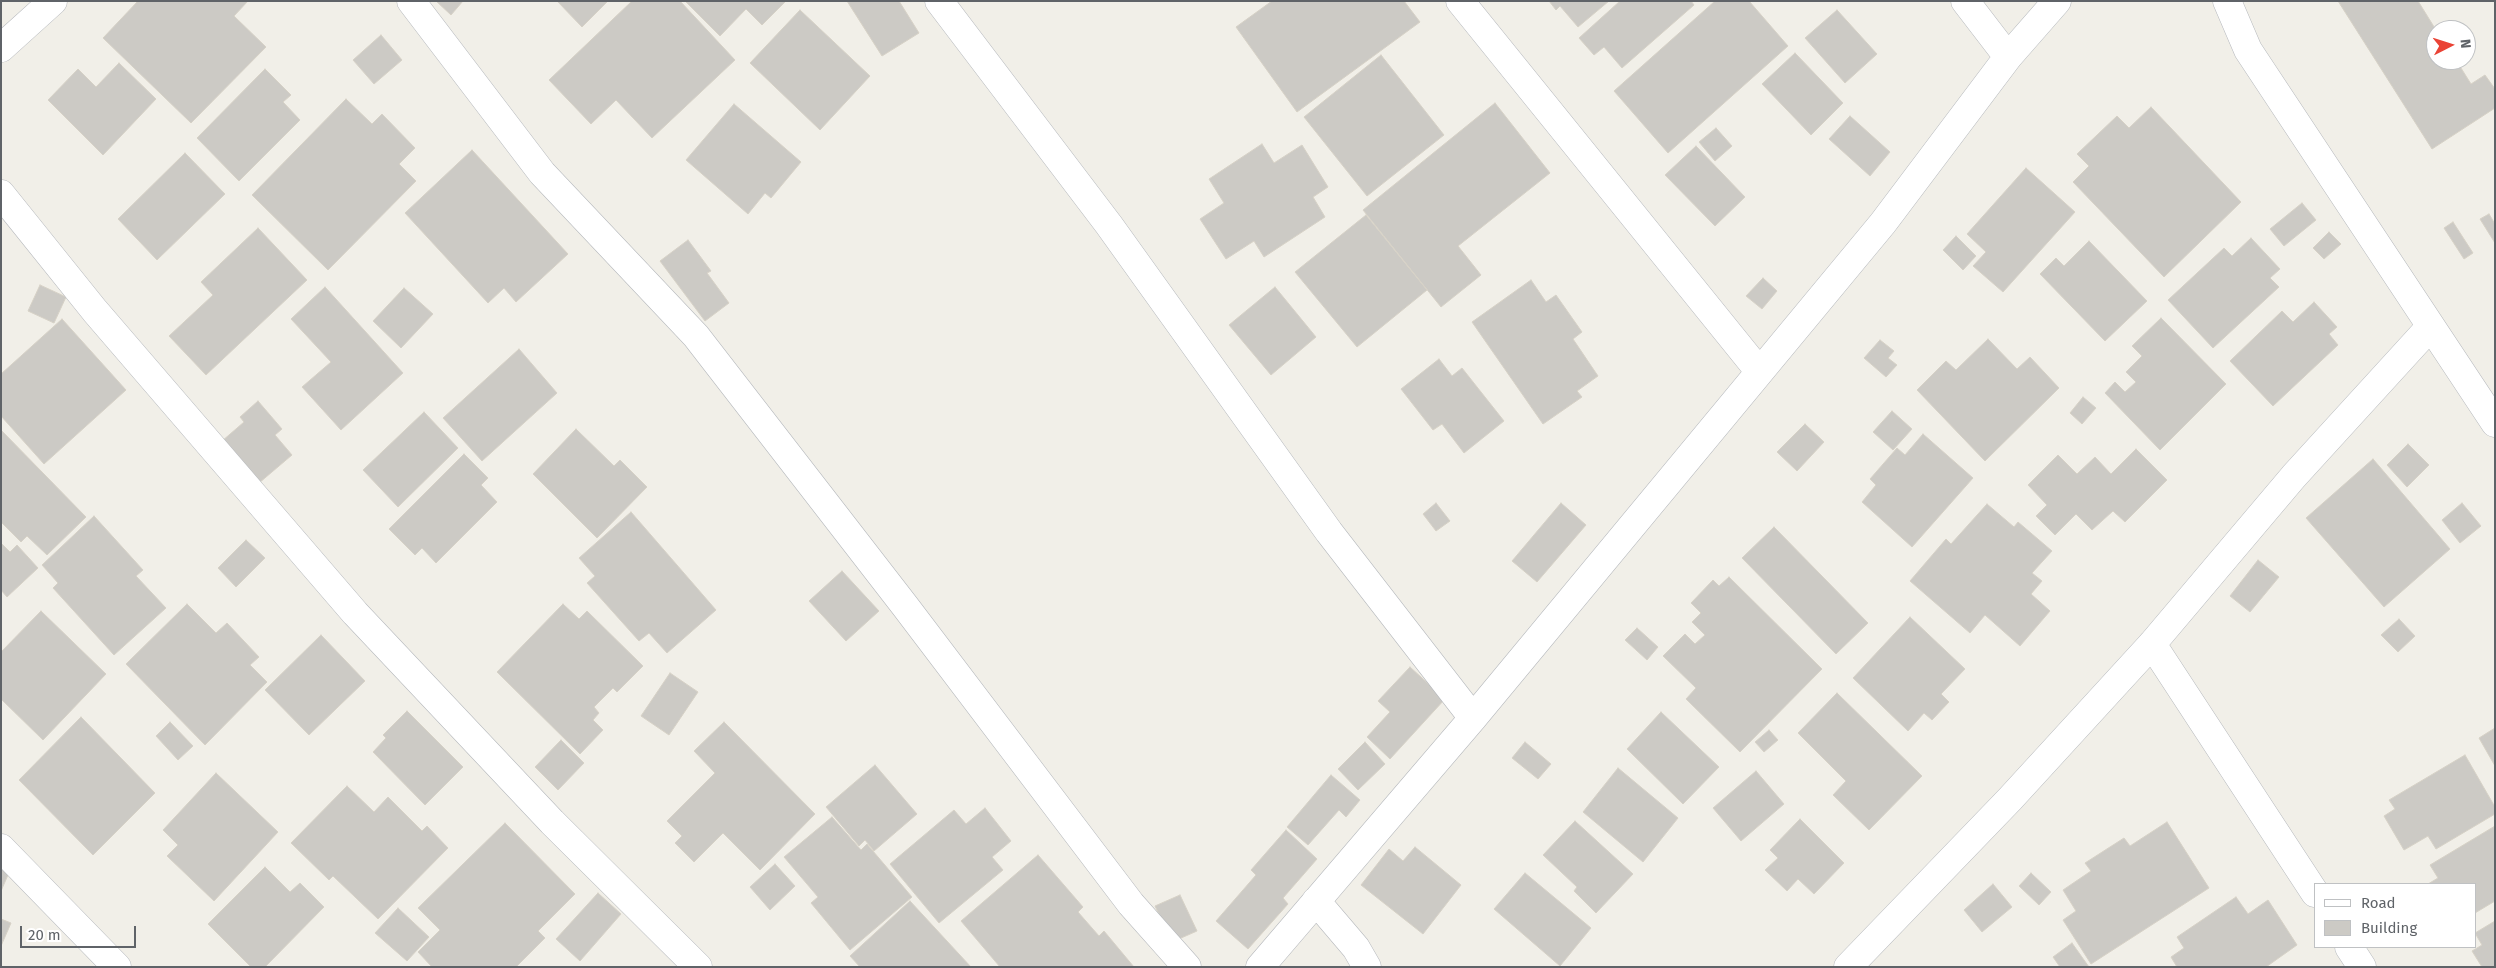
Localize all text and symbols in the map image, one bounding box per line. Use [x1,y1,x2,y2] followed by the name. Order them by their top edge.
[2426,20,2476,70] north arrow
[2457,38,2474,49] text: N
[2314,883,2476,948] legend
[2361,894,2396,912] text: Road
[22,916,139,948] scale bar
[2361,919,2417,937] text: Building
[28,926,61,944] text: 20 m

